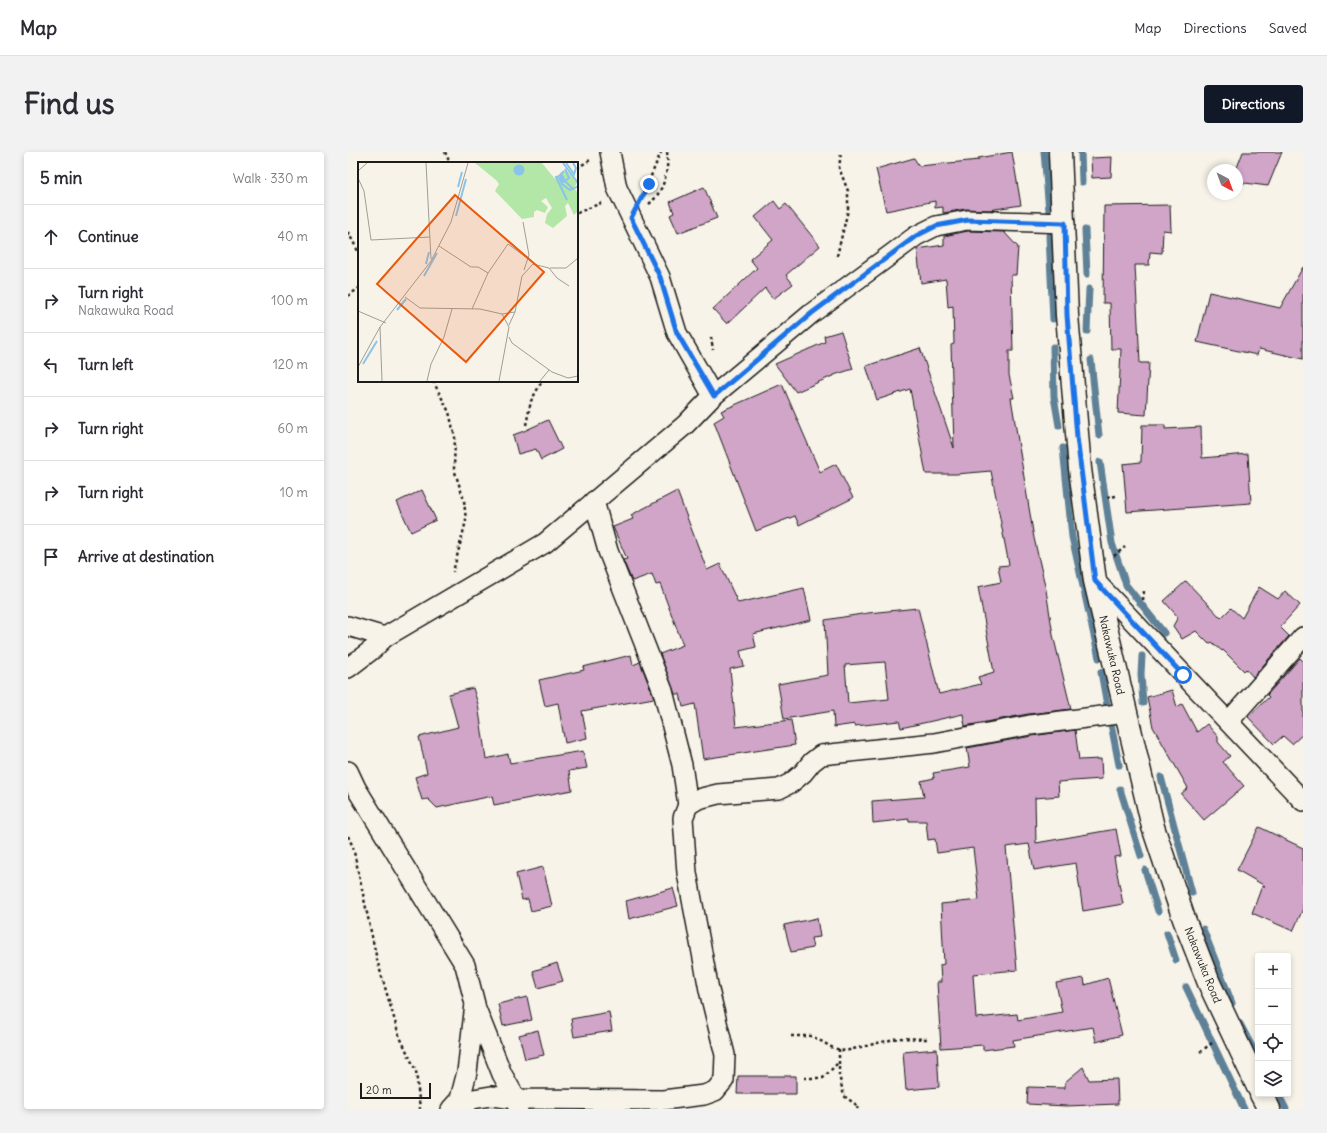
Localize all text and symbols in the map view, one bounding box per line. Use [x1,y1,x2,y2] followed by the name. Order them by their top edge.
[20,16,57,40] text: Map
[1134,19,1161,37] text: Map
[1183,19,1247,37] text: Directions
[1269,19,1307,37] text: Saved
[1204,85,1303,123] button: Directions
[24,86,115,122] text: Find us
[358,162,578,382] inset map
[1207,164,1243,200] north arrow
[40,167,82,189] text: 5 min
[233,170,308,187] text: Walk · 330 m
[640,175,658,193] route end
[40,226,62,248] icon: ahead
[78,227,139,246] text: Continue
[277,228,308,245] text: 40 m
[78,283,143,302] text: Turn right
[40,290,62,312] icon: right
[271,292,308,309] text: 100 m
[78,302,174,319] text: Nakawuka Road
[40,354,62,376] icon: left
[78,355,133,374] text: Turn left
[273,356,308,373] text: 120 m
[40,418,62,440] icon: right
[78,419,143,438] text: Turn right
[277,420,308,437] text: 60 m
[40,482,62,504] icon: right
[78,483,143,502] text: Turn right
[280,484,308,501] text: 10 m
[40,546,62,568] icon: arrive
[78,547,214,566] text: Arrive at destination
[1096,614,1128,697] street label: Nakawuka Road
[1174,666,1192,684] route start
[1181,925,1225,1006] street label: Nakawuka Road
[1255,953,1291,1097] map controls
[1255,953,1291,989] button: +
[1255,989,1291,1025] button: −
[1255,1025,1291,1061] button: locate
[1255,1061,1291,1097] button: layers
[360,1081,431,1100] scale bar
[366,1083,392,1097] text: 20 m

